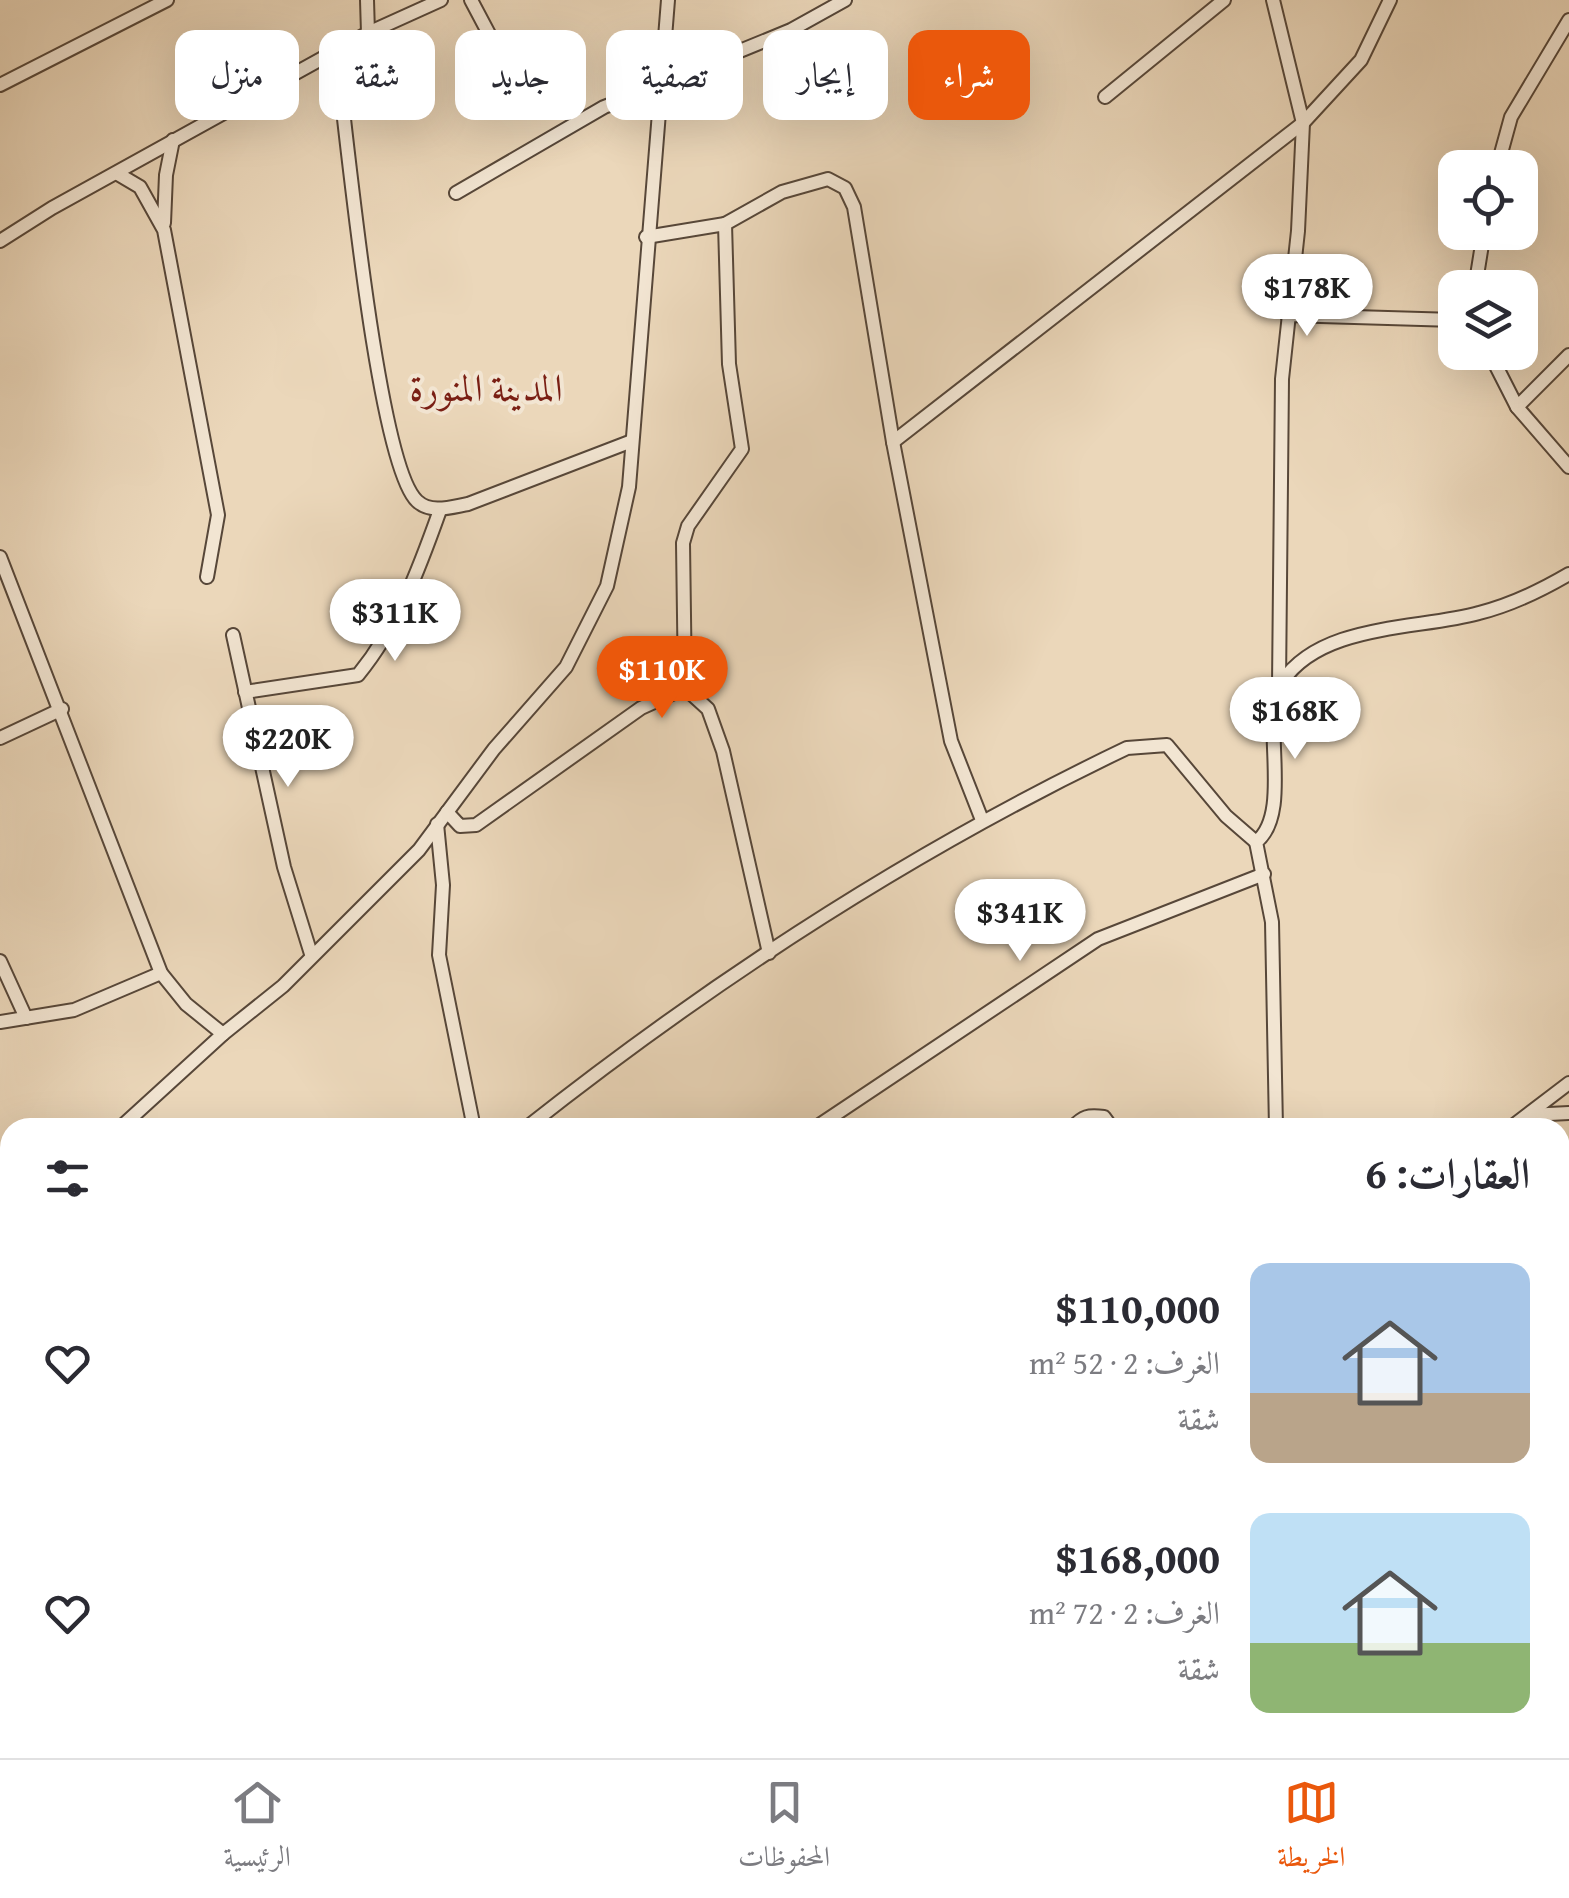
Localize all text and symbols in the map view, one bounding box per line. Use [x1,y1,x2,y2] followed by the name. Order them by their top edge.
[175,30,299,120] chip: منزل
[319,30,435,120] chip: شقة
[455,30,586,120] chip: جديد
[606,30,743,120] chip: تصفية
[763,30,888,120] chip: إيجار
[908,30,1030,120] chip: شراء
[1438,150,1538,370] map controls
[1438,150,1538,250] button: locate
[1237,254,1377,339] pin: $178K
[1264,263,1350,310] text: $178K
[1438,270,1538,370] button: layers
[409,359,563,415] district label: المدينة المنورة
[325,579,465,664] pin: $311K
[352,588,438,635] text: $311K
[592,636,732,721] pin: $110K
[619,645,705,692] text: $110K
[1225,677,1365,762] pin: $168K
[1252,686,1338,733] text: $168K
[218,705,358,790] pin: $220K
[245,714,331,761] text: $220K
[950,879,1090,964] pin: $341K
[977,888,1063,935] text: $341K
[1365,1142,1530,1203] text: العقارات: 6
[40,1151,95,1206] icon: filters
[1056,1277,1220,1338] text: $110,000
[1330,1303,1450,1423] icon: home
[40,1336,95,1391] icon: heart
[1029,1339,1220,1386] text: الغرف: 2 · 52 m²
[1178,1395,1220,1442] text: شقة
[1056,1527,1220,1588] text: $168,000
[1330,1553,1450,1673] icon: home
[40,1586,95,1641] icon: heart
[1029,1589,1220,1636] text: الغرف: 2 · 72 m²
[1178,1645,1220,1692] text: شقة
[224,1775,291,1884] tab: الرئيسية
[738,1775,830,1884] tab: المحفوظات
[1277,1775,1345,1884] tab: الخريطة

